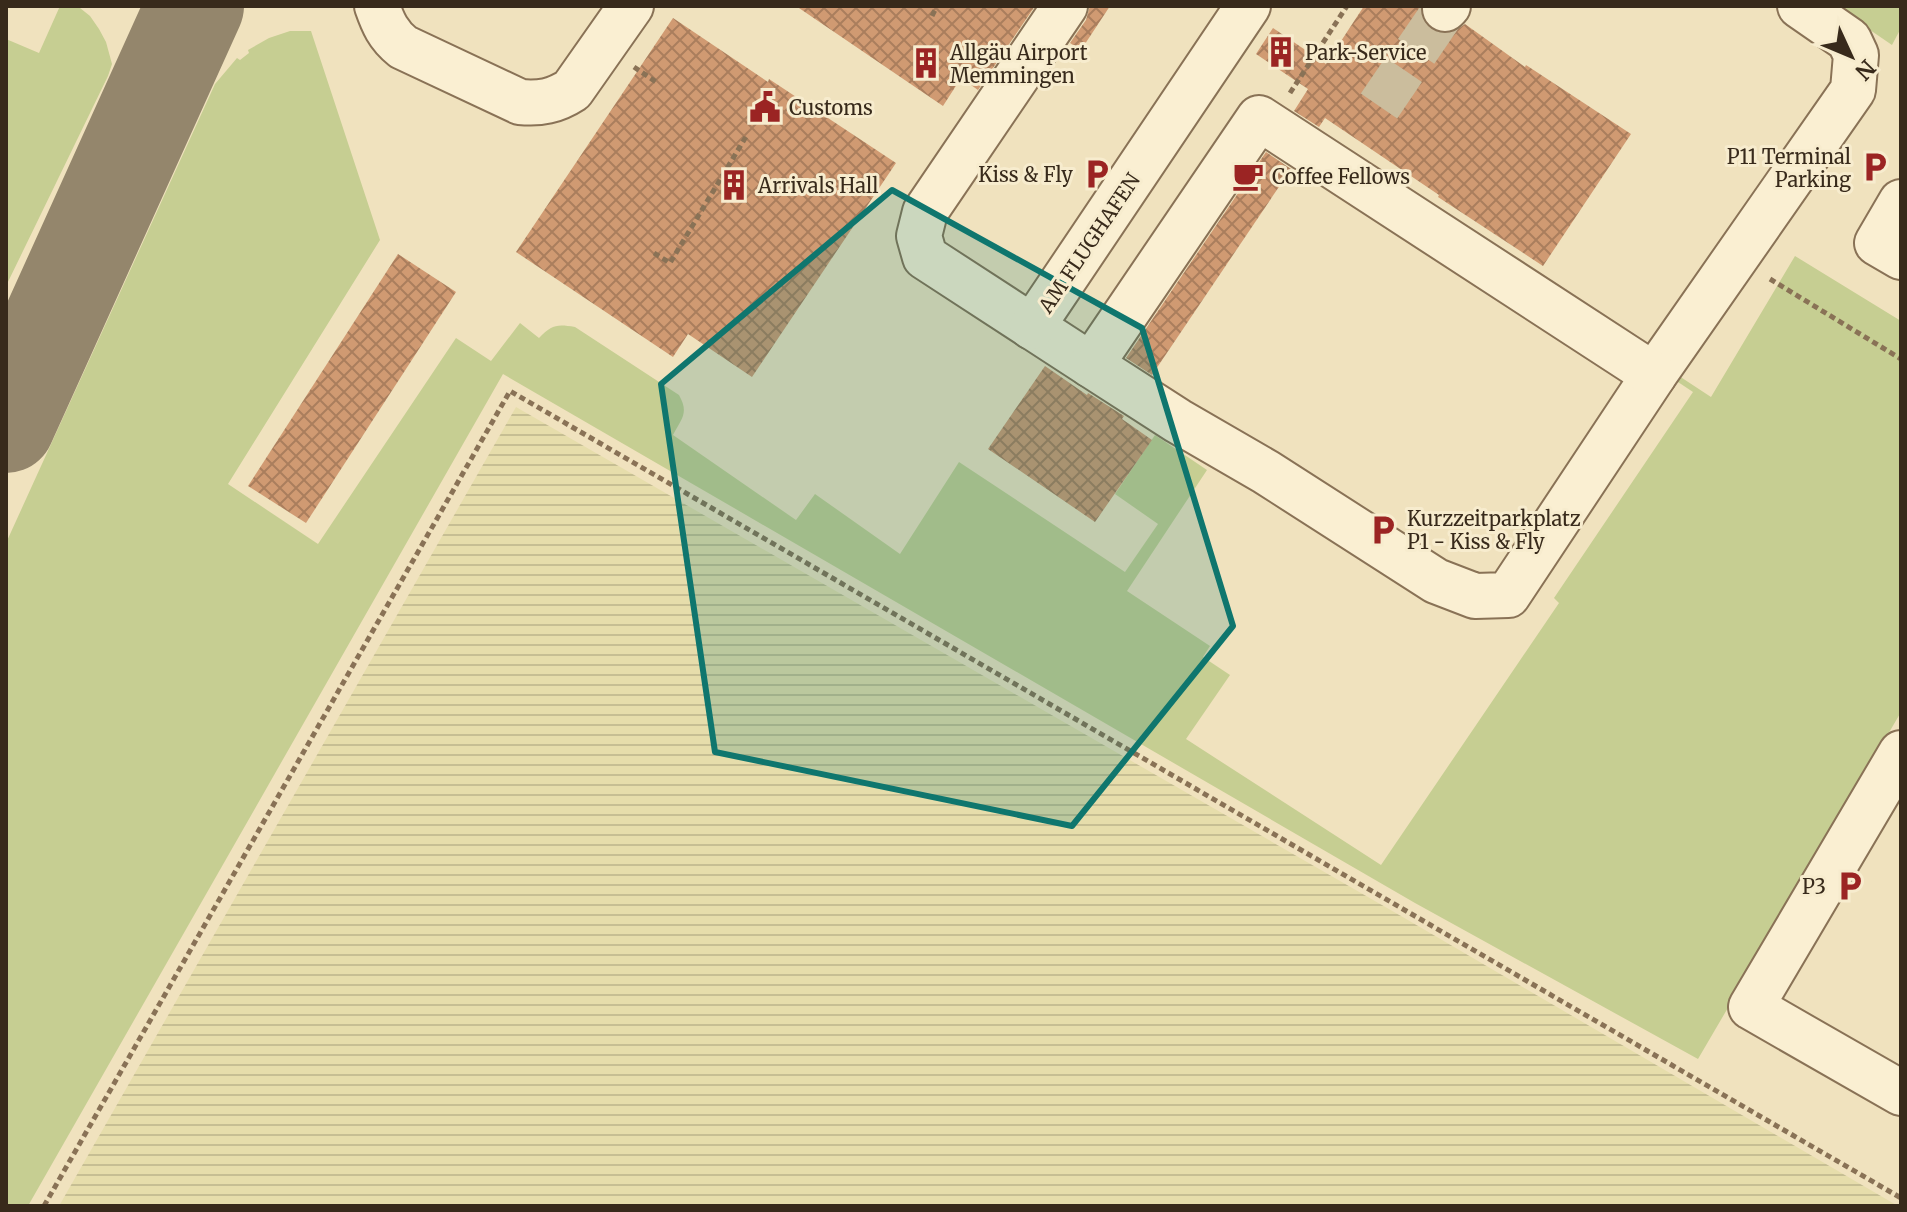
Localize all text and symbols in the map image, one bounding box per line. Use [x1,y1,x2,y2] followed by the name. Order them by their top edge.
[1811,16,1891,96] north arrow
[1264,35,1298,69] building icon: Park-Service
[949,40,1088,88] place label: Allgäu Airport Memmingen
[1305,40,1427,65] place label: Park-Service
[909,46,943,80] building icon: Allgäu Airport Memmingen
[1849,54,1881,86] text: N
[748,90,782,124] public building icon: Customs
[789,95,873,120] place label: Customs
[1727,144,1851,192] place label: P11 Terminal Parking
[1858,150,1892,184] parking icon: P11 Terminal Parking
[1080,157,1114,191] parking icon: Kiss & Fly
[1231,159,1265,193] cafe icon: Coffee Fellows
[978,162,1073,187] place label: Kiss & Fly
[1272,164,1410,189] place label: Coffee Fellows
[717,168,751,202] building icon: Arrivals Hall
[1032,168,1145,318] street label: AM FLUGHAFEN
[757,173,879,198] place label: Arrivals Hall
[1407,506,1581,554] place label: Kurzzeitparkplatz P1 - Kiss & Fly
[1366,513,1400,547] parking icon: Kurzzeitparkplatz P1 - Kiss & Fly
[1833,869,1867,903] parking icon: P3
[1802,874,1826,899] place label: P3

